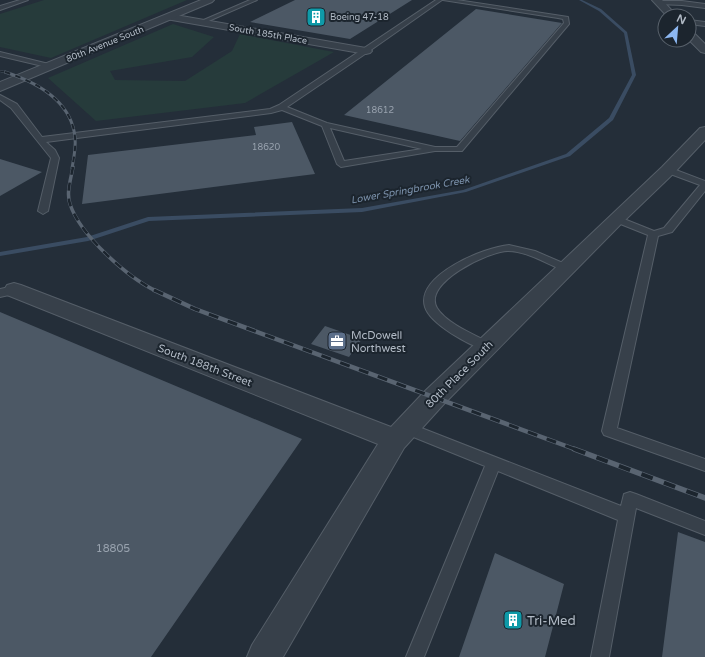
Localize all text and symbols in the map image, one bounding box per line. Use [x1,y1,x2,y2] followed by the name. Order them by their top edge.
[305,6,327,28] building icon: Boeing 47-18
[657,8,697,48] north arrow
[330,12,389,23] place label: Boeing 47-18
[674,12,688,27] text: N
[228,22,308,47] street label: South 185th Place
[65,24,146,65] street label: 80th Avenue South
[366,105,394,116] house number: 18612
[252,142,280,153] house number: 18620
[350,173,472,206] water label: Lower Springbrook Creek
[351,329,406,355] place label: McDowell Northwest
[326,330,348,352] office icon: McDowell Northwest
[423,338,496,411] street label: 80th Place South
[156,342,254,389] street label: South 188th Street
[96,542,130,555] house number: 18805
[502,609,524,631] building icon: Tri-Med
[527,613,576,629] place label: Tri-Med

